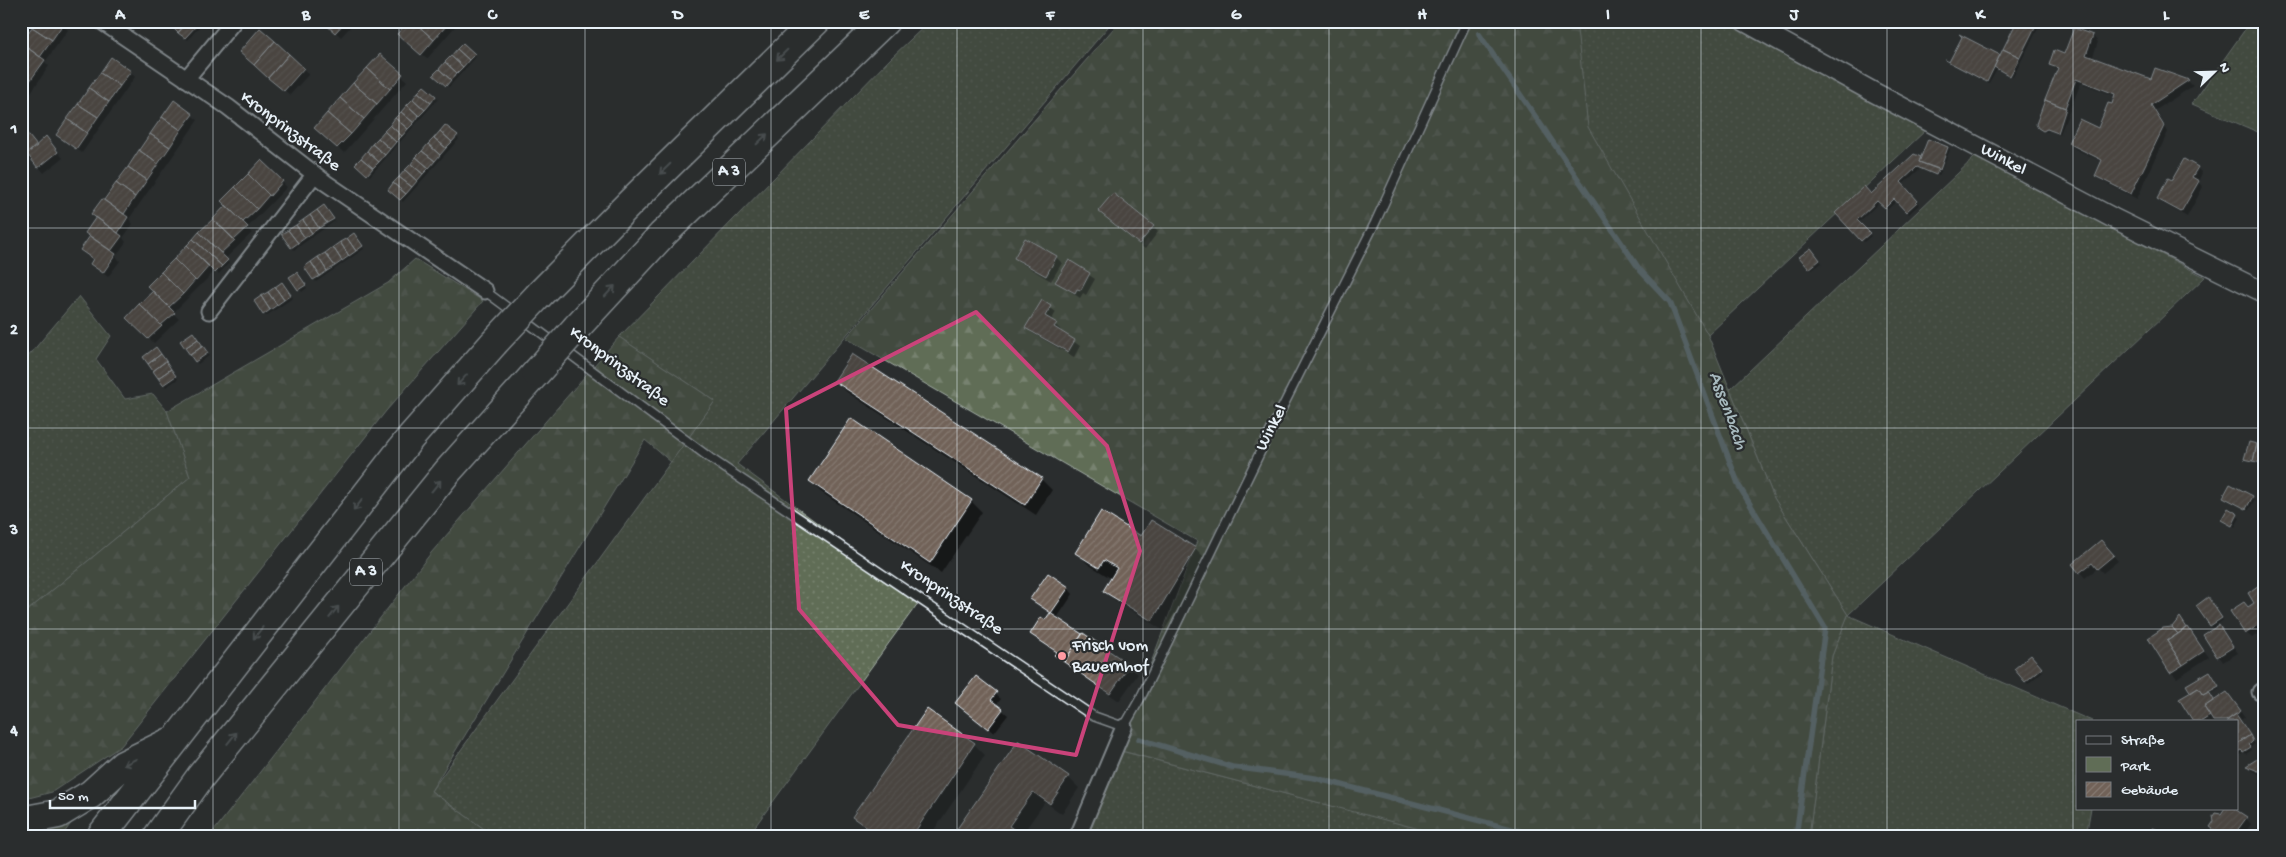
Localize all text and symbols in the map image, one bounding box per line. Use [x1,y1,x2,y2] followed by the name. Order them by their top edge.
[114,7,126,26] text: A
[301,7,311,26] text: B
[487,7,498,26] text: C
[671,7,684,26] text: D
[859,7,870,26] text: E
[1045,7,1056,26] text: F
[1231,7,1242,26] text: G
[1417,7,1427,26] text: H
[1606,7,1610,26] text: I
[1789,7,1800,26] text: J
[1975,7,1987,26] text: K
[2163,7,2170,26] text: L
[2188,48,2238,98] north arrow
[775,49,788,61] one-way arrow
[2214,60,2233,75] text: N
[236,87,345,177] street label: Kronprinzstraße
[10,121,17,140] text: 1
[756,133,769,145] one-way arrow
[1976,139,2030,181] street label: Winkel
[713,158,745,186] road number: A 3
[659,163,671,175] one-way arrow
[604,285,616,297] one-way arrow
[10,322,18,341] text: 2
[565,322,674,412] street label: Kronprinzstraße
[1702,369,1752,454] water label: Assenbach
[456,373,467,386] one-way arrow
[1252,401,1292,455] street label: Winkel
[431,479,442,492] one-way arrow
[352,498,363,511] one-way arrow
[9,522,18,541] text: 3
[895,556,1007,641] street label: Kronprinzstraße
[350,558,382,586] road number: A 3
[329,606,340,619] one-way arrow
[252,626,263,639] one-way arrow
[1071,636,1150,678] place label: Frisch vom Bauernhof
[1056,650,1068,662] marker: Frisch vom Bauernhof
[2076,720,2238,810] legend
[9,723,18,742] text: 4
[227,732,238,745] one-way arrow
[2121,732,2165,750] text: Straße
[123,757,138,767] one-way arrow
[2120,758,2151,776] text: Park
[50,777,195,809] scale bar
[2121,782,2178,800] text: Gebäude
[58,788,89,806] text: 50 m

